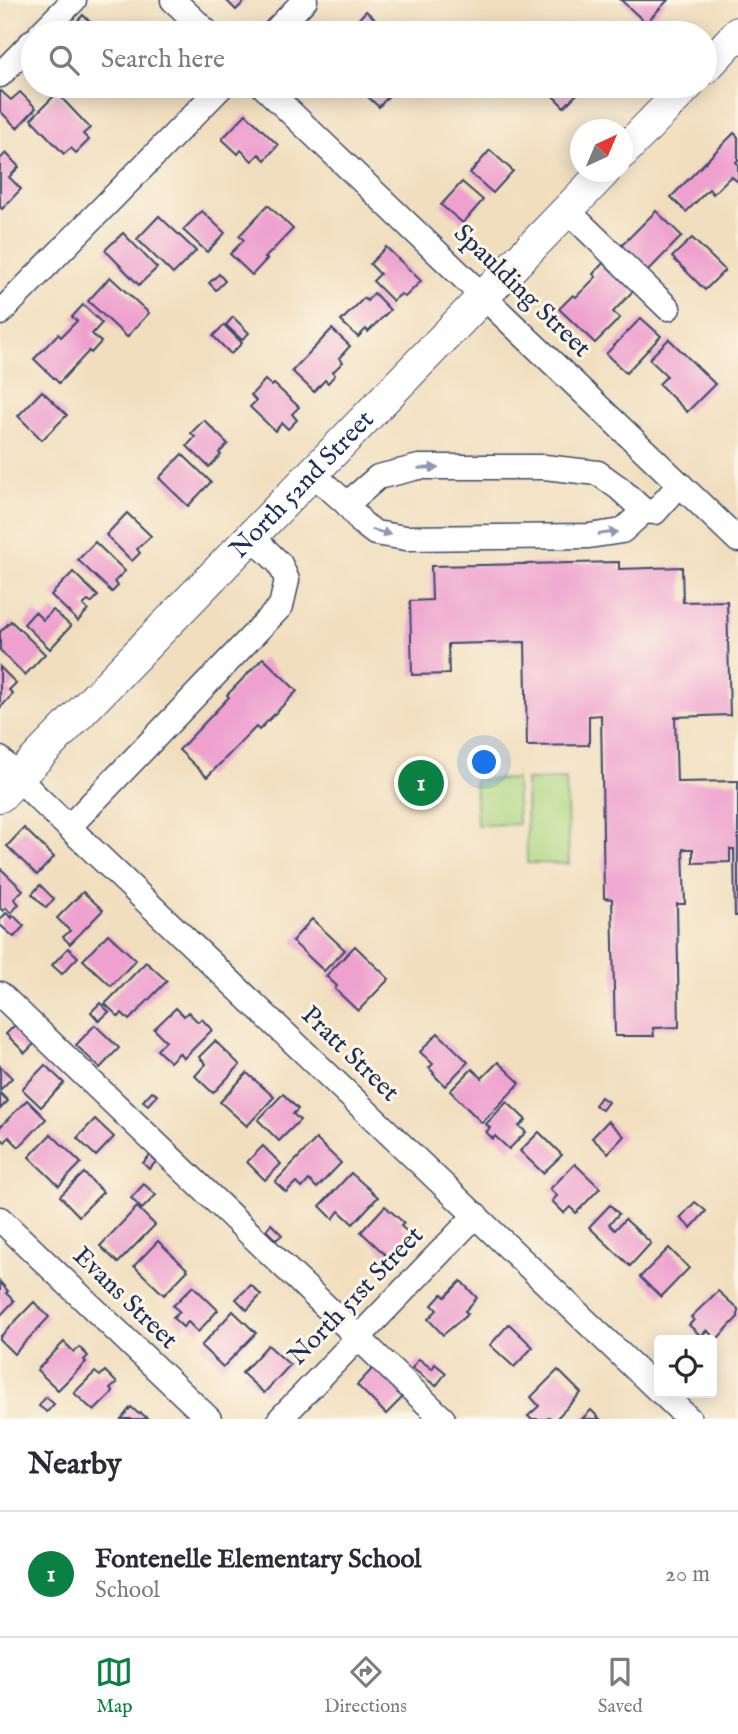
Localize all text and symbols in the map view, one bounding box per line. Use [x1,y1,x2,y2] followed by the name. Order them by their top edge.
[21,21,717,98] search box
[45,41,83,79] icon: search
[101,43,225,76] text: Search here
[570,119,633,182] north arrow
[446,217,598,365] street label: Spaulding Street
[223,403,381,565] street label: North 52nd Street
[417,462,439,473] one-way arrow
[371,528,392,538] one-way arrow
[597,528,619,539] one-way arrow
[467,745,501,779] your location
[398,757,444,809] pin: 1
[294,999,406,1109] street label: Pratt Street
[281,1219,431,1373] street label: North 51st Street
[65,1240,185,1356] street label: Evans Street
[654,1335,717,1398] map controls
[654,1335,717,1398] button: locate
[28,1446,121,1484] text: Nearby
[95,1543,421,1576] text: Fontenelle Elementary School
[47,1560,55,1589] text: 1
[665,1560,710,1589] text: 20 m
[95,1576,160,1605] text: School
[95,1653,133,1719] tab: Map
[324,1653,407,1719] tab: Directions
[598,1653,643,1719] tab: Saved

